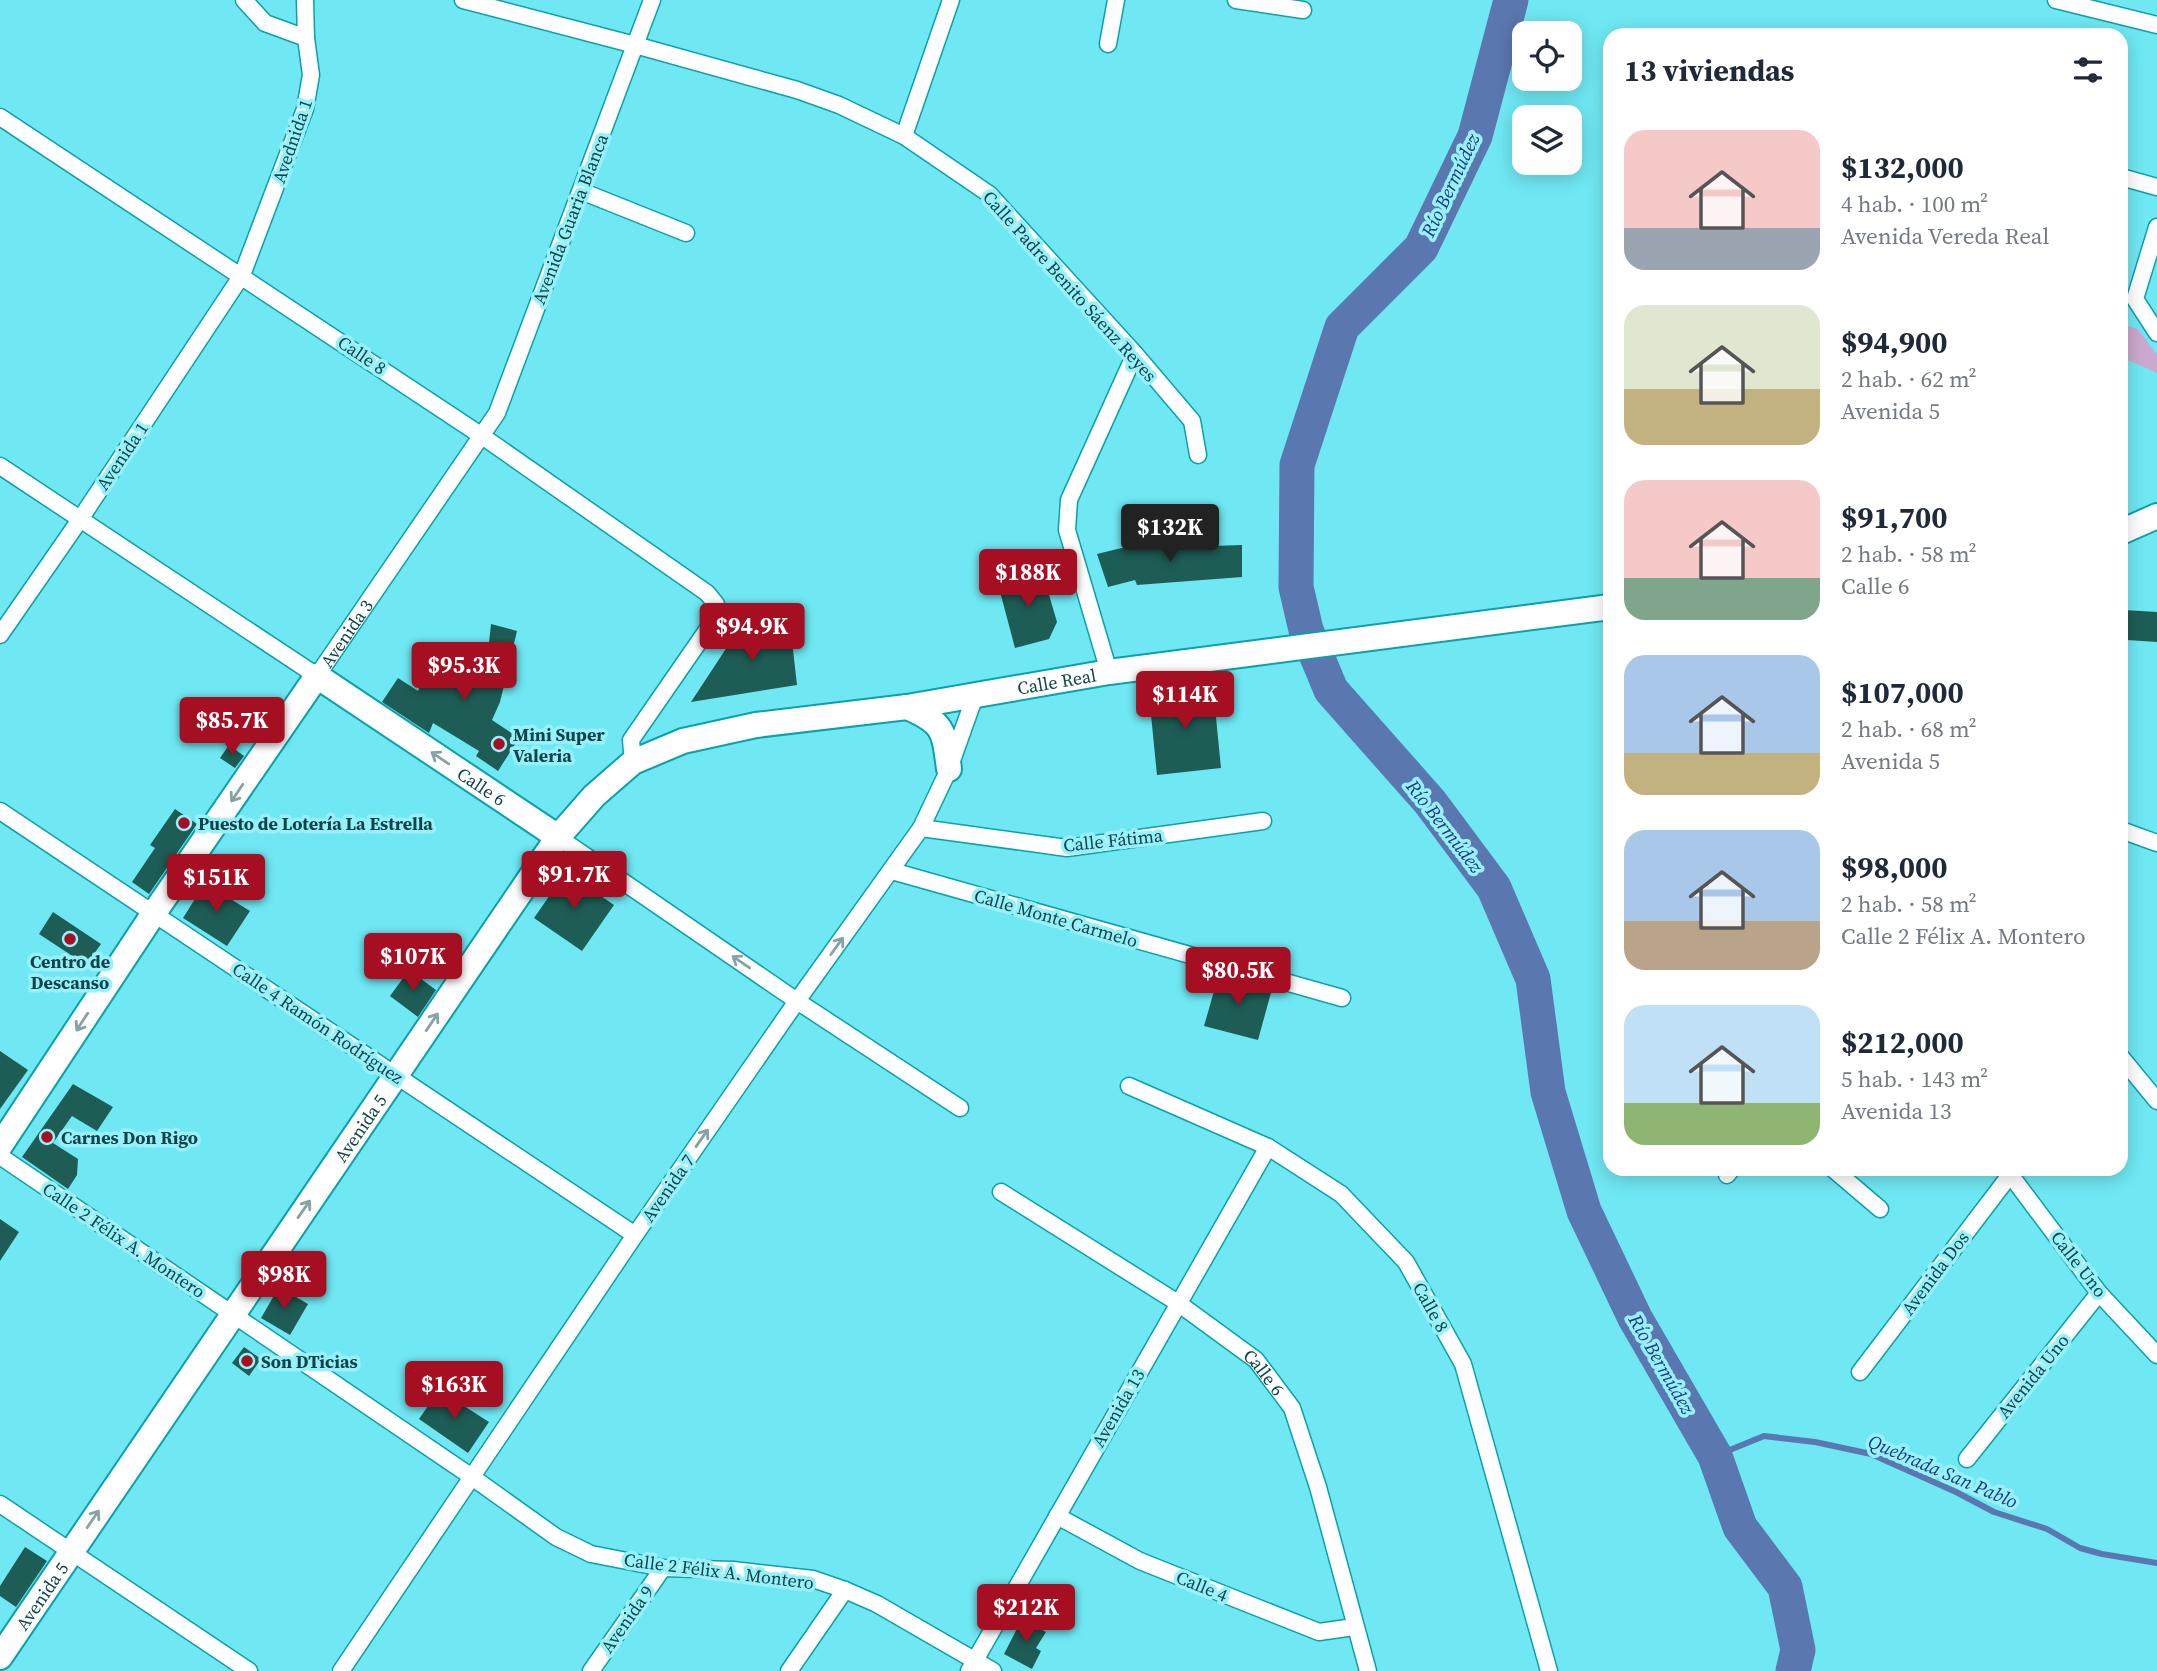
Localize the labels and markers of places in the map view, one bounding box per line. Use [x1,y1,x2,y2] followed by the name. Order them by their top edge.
[1121,504,1219,564] pin: $132K
[979,550,1077,609] pin: $188K
[695,604,809,663] pin: $94.9K
[407,642,521,702] pin: $95.3K
[1136,672,1234,731] pin: $114K
[175,698,289,757] pin: $85.7K
[513,722,605,768] place label: Mini Super Valeria
[491,736,507,752] marker: Mini Super Valeria
[198,811,433,836] place label: Puesto de Lotería La Estrella
[176,815,192,831] marker: Puesto de Lotería La Estrella
[517,852,631,911] pin: $91.7K
[167,855,265,914] pin: $151K
[62,931,78,947] marker: Centro de Descanso
[364,934,462,993] pin: $107K
[1181,948,1295,1007] pin: $80.5K
[30,949,110,995] place label: Centro de Descanso
[61,1125,198,1150] place label: Carnes Don Rigo
[39,1129,55,1145] marker: Carnes Don Rigo
[243,1252,325,1311] pin: $98K
[261,1349,358,1374] place label: Son DTicias
[239,1353,255,1369] marker: Son DTicias
[405,1362,503,1421] pin: $163K
[977,1584,1075,1644] pin: $212K

